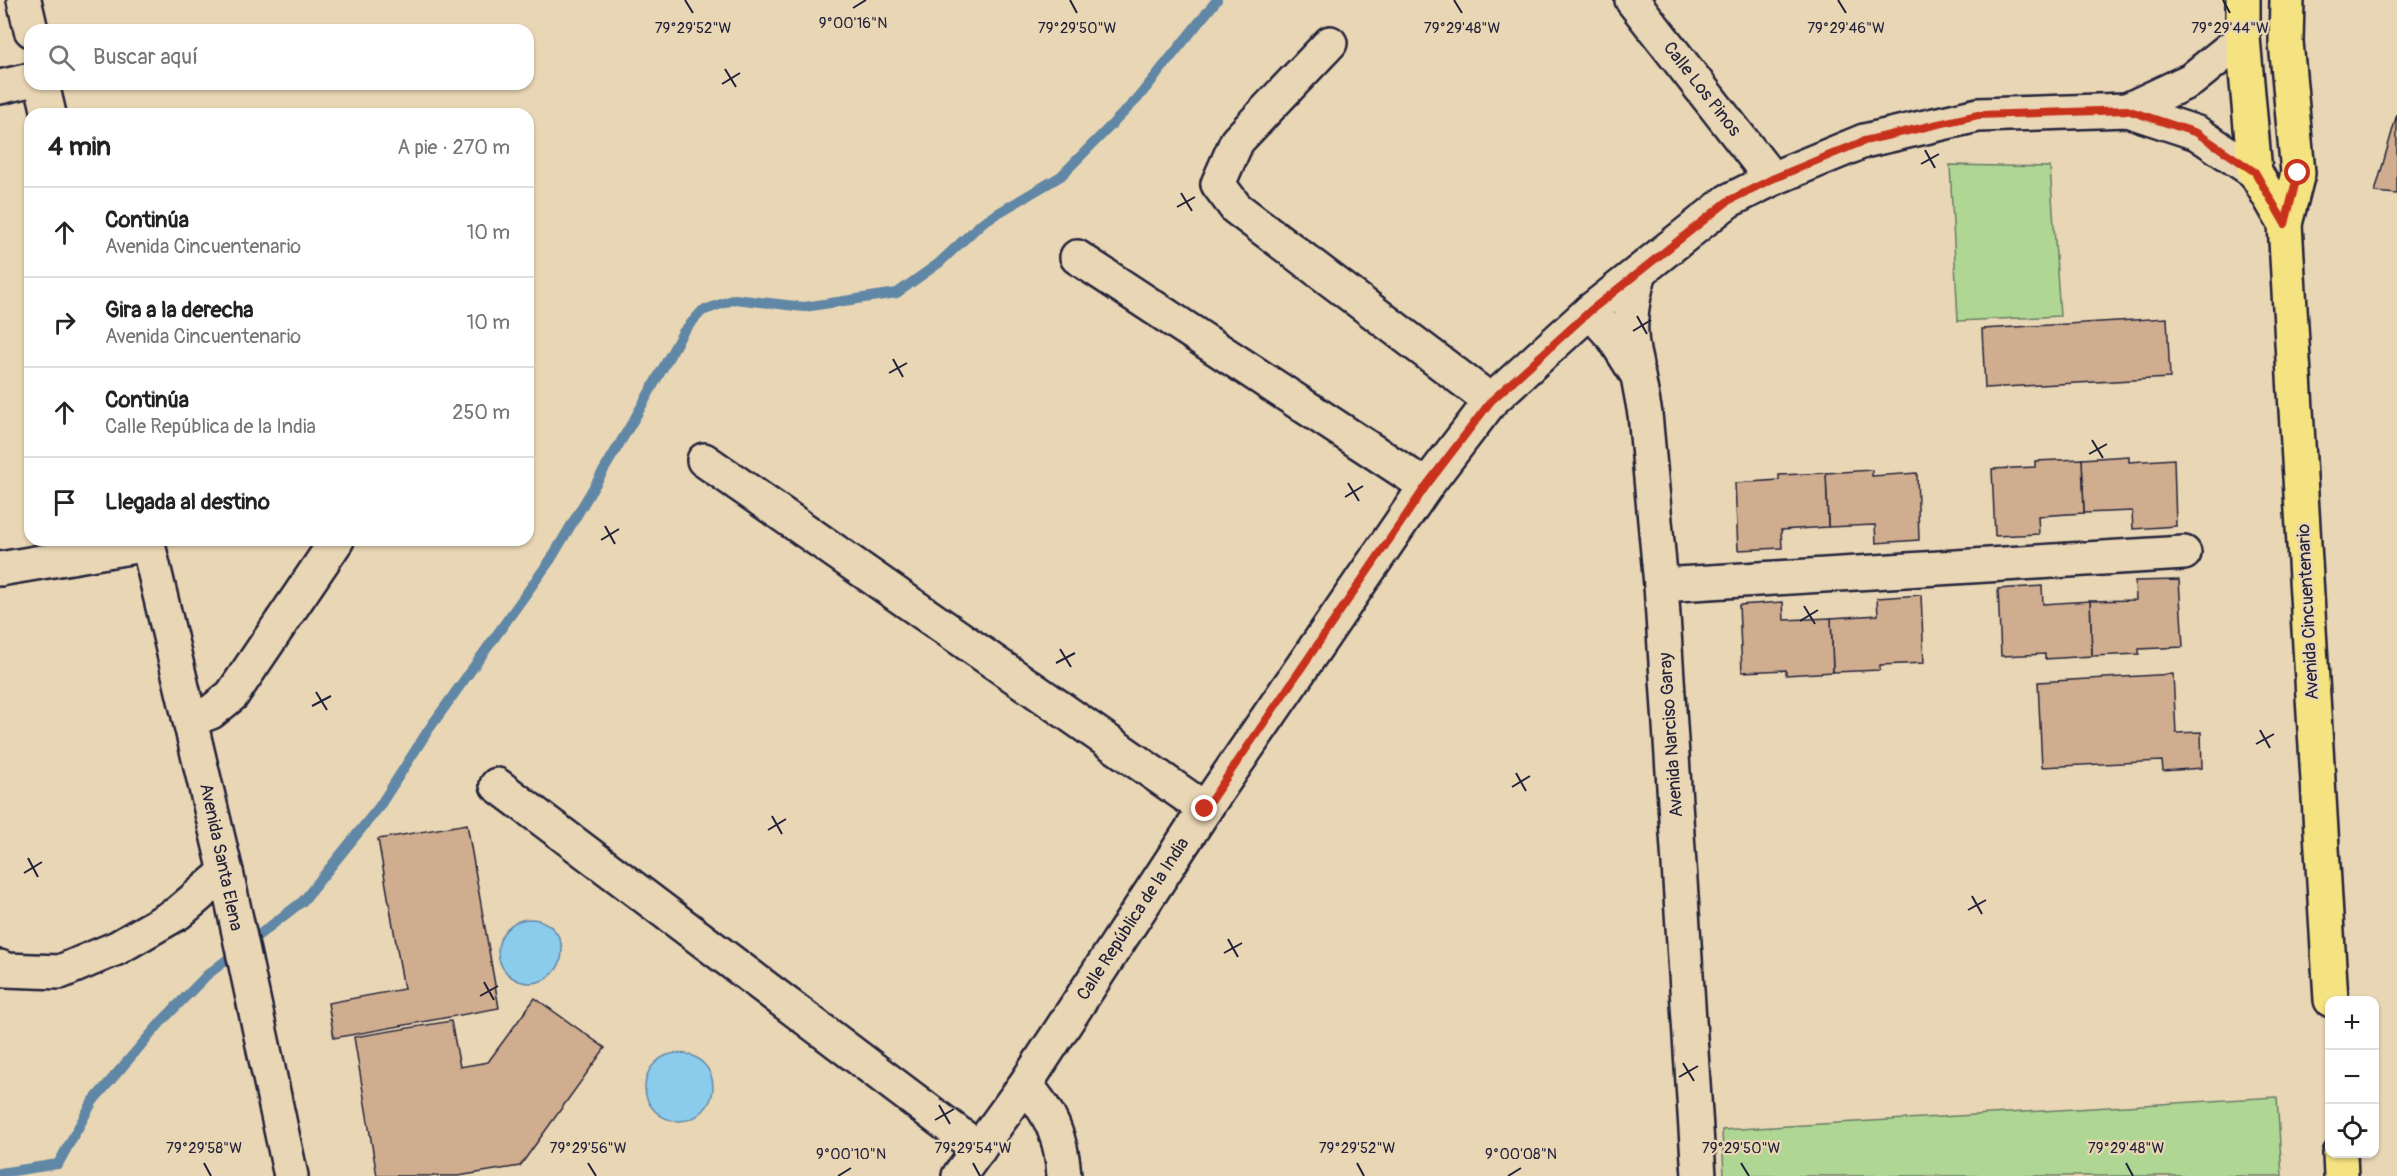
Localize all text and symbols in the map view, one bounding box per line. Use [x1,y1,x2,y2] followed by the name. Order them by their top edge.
[819,14,887,33] text: 9°00'16"N
[655,19,732,38] text: 79°29'52"W
[1038,19,1116,38] text: 79°29'50"W
[1424,19,1500,38] text: 79°29'48"W
[1807,19,1885,38] text: 79°29'46"W
[2191,19,2269,38] text: 79°29'44"W
[24,24,534,90] search box
[1658,37,1746,141] street label: Calle Los Pinos
[45,41,78,74] icon: search
[93,43,198,71] text: Buscar aquí
[48,131,111,163] text: 4 min
[397,135,510,160] text: A pie · 270 m
[2284,159,2310,185] route start
[105,206,189,234] text: Continúa
[48,216,81,249] icon: ahead
[466,220,510,245] text: 10 m
[105,234,301,259] text: Avenida Cincuentenario
[105,296,253,324] text: Gira a la derecha
[48,306,81,339] icon: right
[466,310,510,335] text: 10 m
[105,324,301,349] text: Avenida Cincuentenario
[105,386,189,414] text: Continúa
[48,396,81,429] icon: ahead
[452,400,510,425] text: 250 m
[105,414,316,439] text: Calle República de la India
[48,486,81,519] icon: arrive
[105,488,270,516] text: Llegada al destino
[2292,523,2324,701] street label: Avenida Cincuentenario
[1654,651,1688,818] street label: Avenida Narciso Garay
[194,781,248,933] street label: Avenida Santa Elena
[1191,795,1217,821] route end
[1072,833,1194,1005] street label: Calle República de la India
[2325,996,2379,1158] map controls
[2325,996,2379,1050] button: +
[2325,1050,2379,1104] button: −
[2325,1104,2379,1158] button: locate
[166,1139,242,1158] text: 79°29'58"W
[549,1139,627,1158] text: 79°29'56"W
[934,1139,1012,1158] text: 79°29'54"W
[1319,1139,1396,1158] text: 79°29'52"W
[1702,1139,1780,1158] text: 79°29'50"W
[2088,1139,2164,1158] text: 79°29'48"W
[816,1145,886,1164] text: 9°00'10"N
[1485,1145,1557,1164] text: 9°00'08"N

